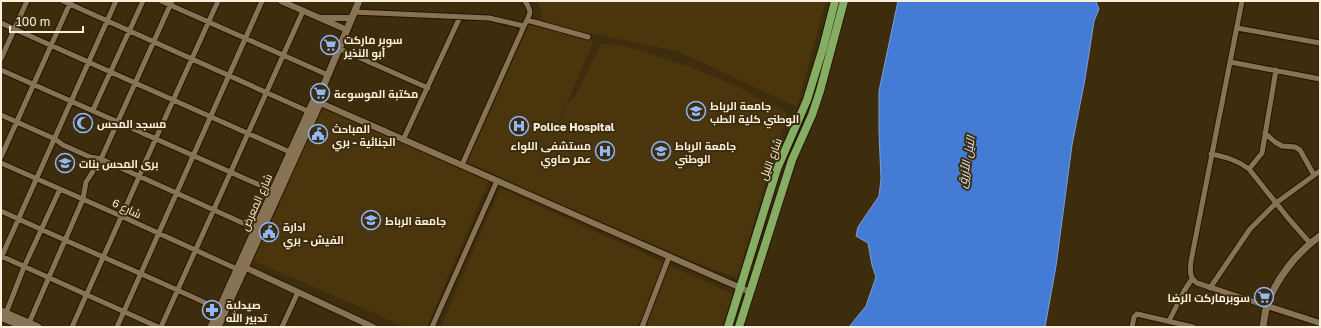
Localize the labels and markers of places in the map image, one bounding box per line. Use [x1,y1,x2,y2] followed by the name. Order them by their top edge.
[343,33,402,61] place label: سوبر ماركت أبو النذير
[319,34,341,56] supermarket icon: سوبر ماركت أبو النذير
[309,82,331,104] supermarket icon: مكتبة الموسوعة
[334,87,418,102] place label: مكتبة الموسوعة
[710,99,799,129] place label: جامعة الرباط الوطني كلية الطب
[685,100,707,122] school or university icon: جامعة الرباط الوطني كلية الطب
[72,112,94,134] mosque icon: مسجد المحس
[508,115,530,137] hospital icon: Police Hospital
[97,117,166,131] place label: مسجد المحس
[533,120,615,133] place label: Police Hospital
[332,122,396,152] place label: المباحث الجنائية - بري
[307,123,329,145] public building icon: المباحث الجنائية - بري
[511,139,591,169] place label: مستشفى اللواء عمر صاوي
[675,139,736,169] place label: جامعة الرباط الوطني
[594,140,616,162] hospital icon: مستشفى اللواء عمر صاوي
[650,140,672,162] school or university icon: جامعة الرباط الوطني
[54,152,76,174] school or university icon: برى المحس بنات
[79,157,159,171] place label: برى المحس بنات
[360,209,382,231] school or university icon: جامعة الرباط
[385,214,446,228] place label: جامعة الرباط
[283,220,344,250] place label: ادارة الفيش - بري
[258,221,280,243] public building icon: ادارة الفيش - بري
[1253,286,1275,308] supermarket icon: سوبرماركت الرضا
[1168,291,1250,306] place label: سوبرماركت الرضا
[226,298,268,325] place label: صيدلية تدبير الله
[201,299,223,321] pharmacy icon: صيدلية تدبير الله

